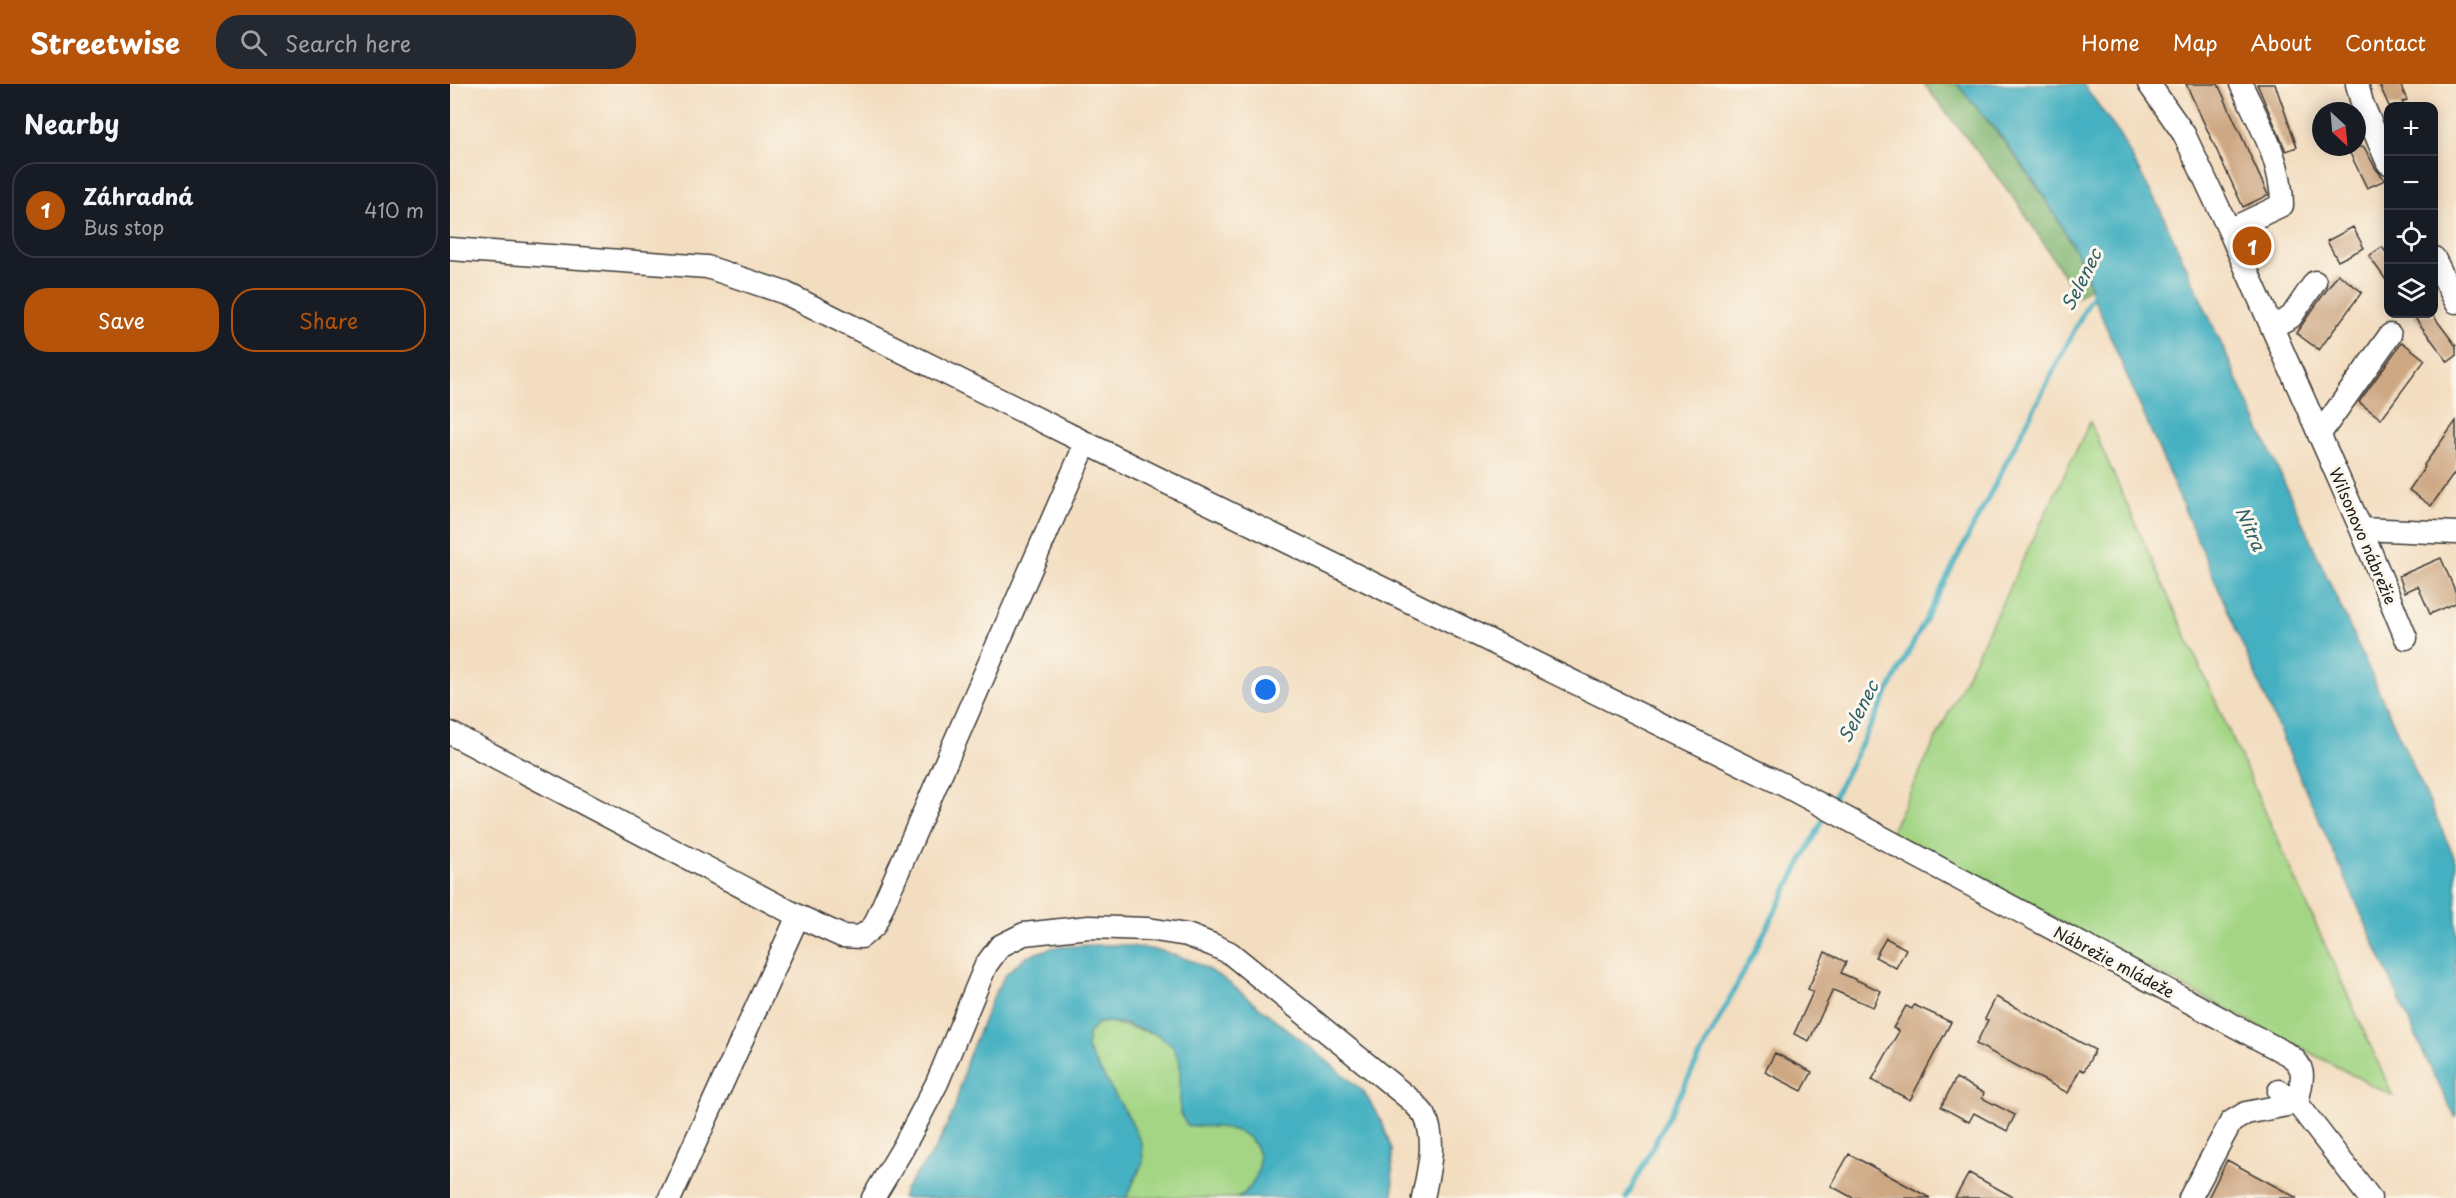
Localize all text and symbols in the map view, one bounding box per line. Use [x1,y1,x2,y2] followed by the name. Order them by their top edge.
[216,15,636,69] search box
[30,21,180,64] text: Streetwise
[237,26,270,59] icon: search
[285,26,411,59] text: Search here
[2081,26,2140,58] text: Home
[2173,26,2218,58] text: Map
[2251,26,2312,58] text: About
[2345,26,2426,58] text: Contact
[2312,102,2366,156] north arrow
[2384,102,2438,318] map controls
[2384,102,2438,156] button: +
[24,104,119,143] text: Nearby
[2384,156,2438,210] button: −
[83,179,194,212] text: Záhradná
[41,195,50,225] text: 1
[364,195,424,225] text: 410 m
[2384,210,2438,264] button: locate
[83,212,164,242] text: Bus stop
[2232,224,2272,268] pin: 1
[2054,242,2108,315] water label: Selenec
[2384,264,2438,318] button: layers
[24,288,219,352] button: Save
[231,288,426,352] button: Share
[2324,463,2404,608] street label: Wilsonovo nábrežie
[2230,502,2273,556] water label: Nitra
[1831,674,1885,747] water label: Selenec
[1251,675,1280,704] your location
[2050,919,2179,1003] street label: Nábrežie mládeže

